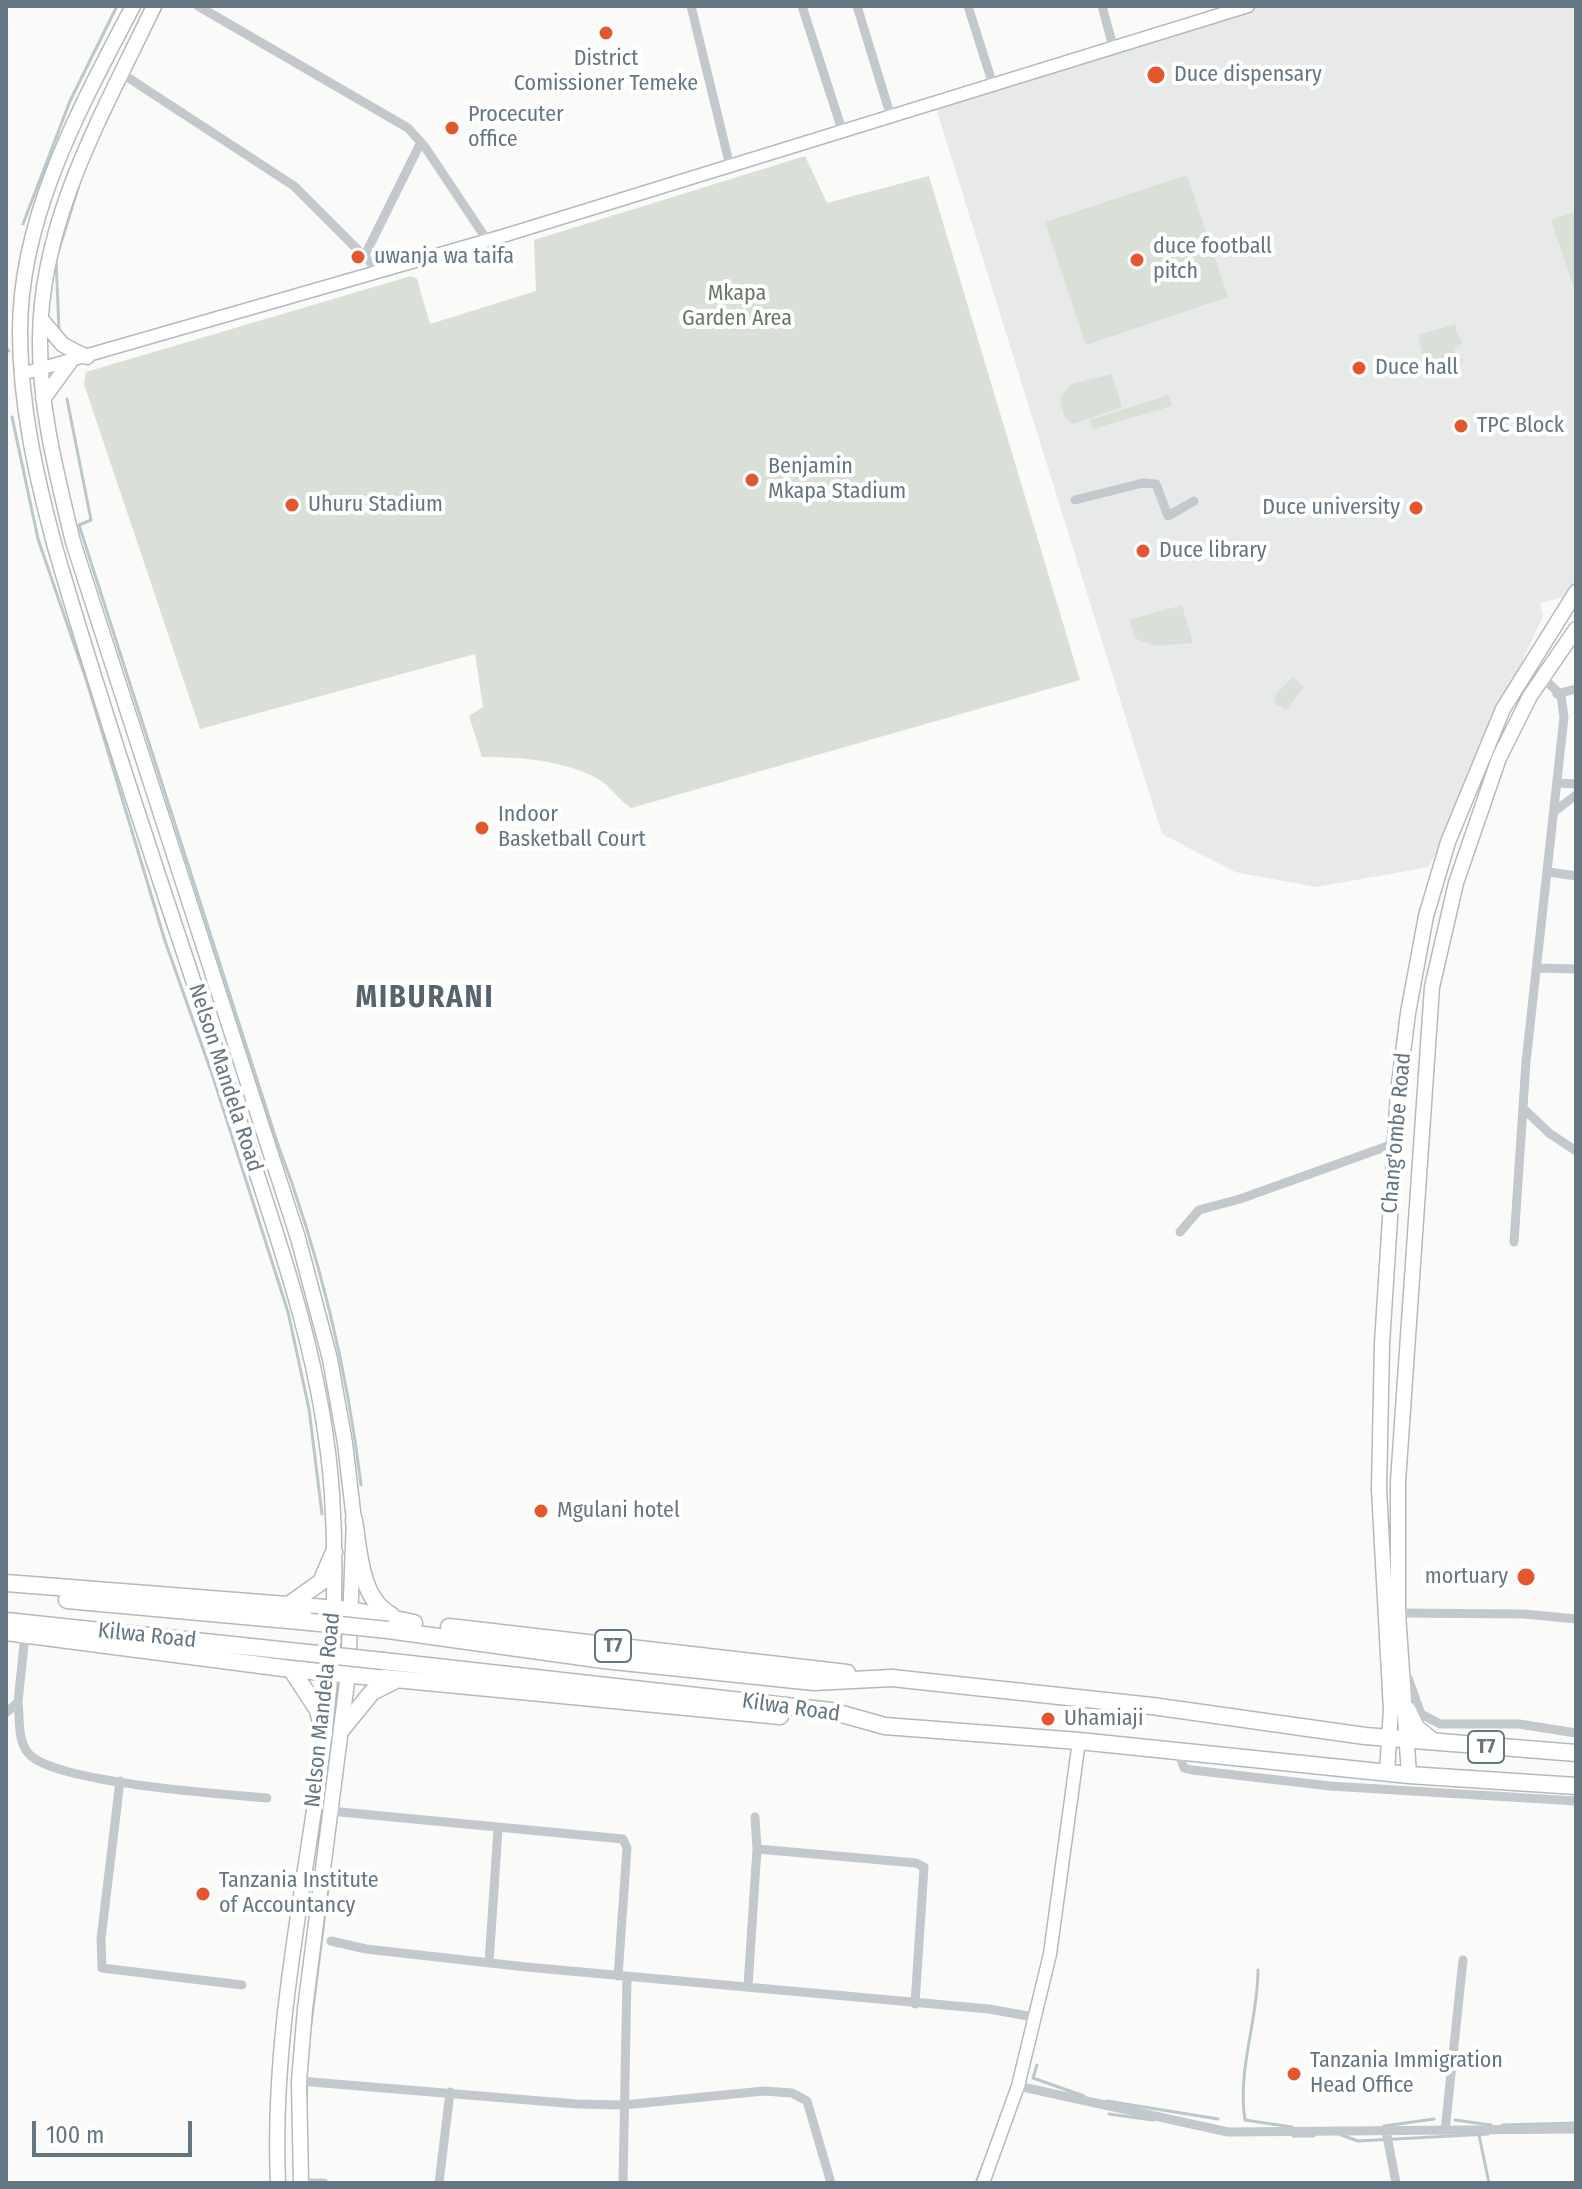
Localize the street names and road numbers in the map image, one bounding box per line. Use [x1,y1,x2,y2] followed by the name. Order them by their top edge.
[182,981,268,1175] street label: Nelson Mandela Road
[1377,1051,1417,1215] street label: Chang'ombe Road
[300,1611,346,1809] street label: Nelson Mandela Road
[97,1618,197,1654] street label: Kilwa Road
[595,1630,631,1662] road number: T7
[740,1688,842,1728] street label: Kilwa Road
[1468,1731,1504,1763] road number: T7

